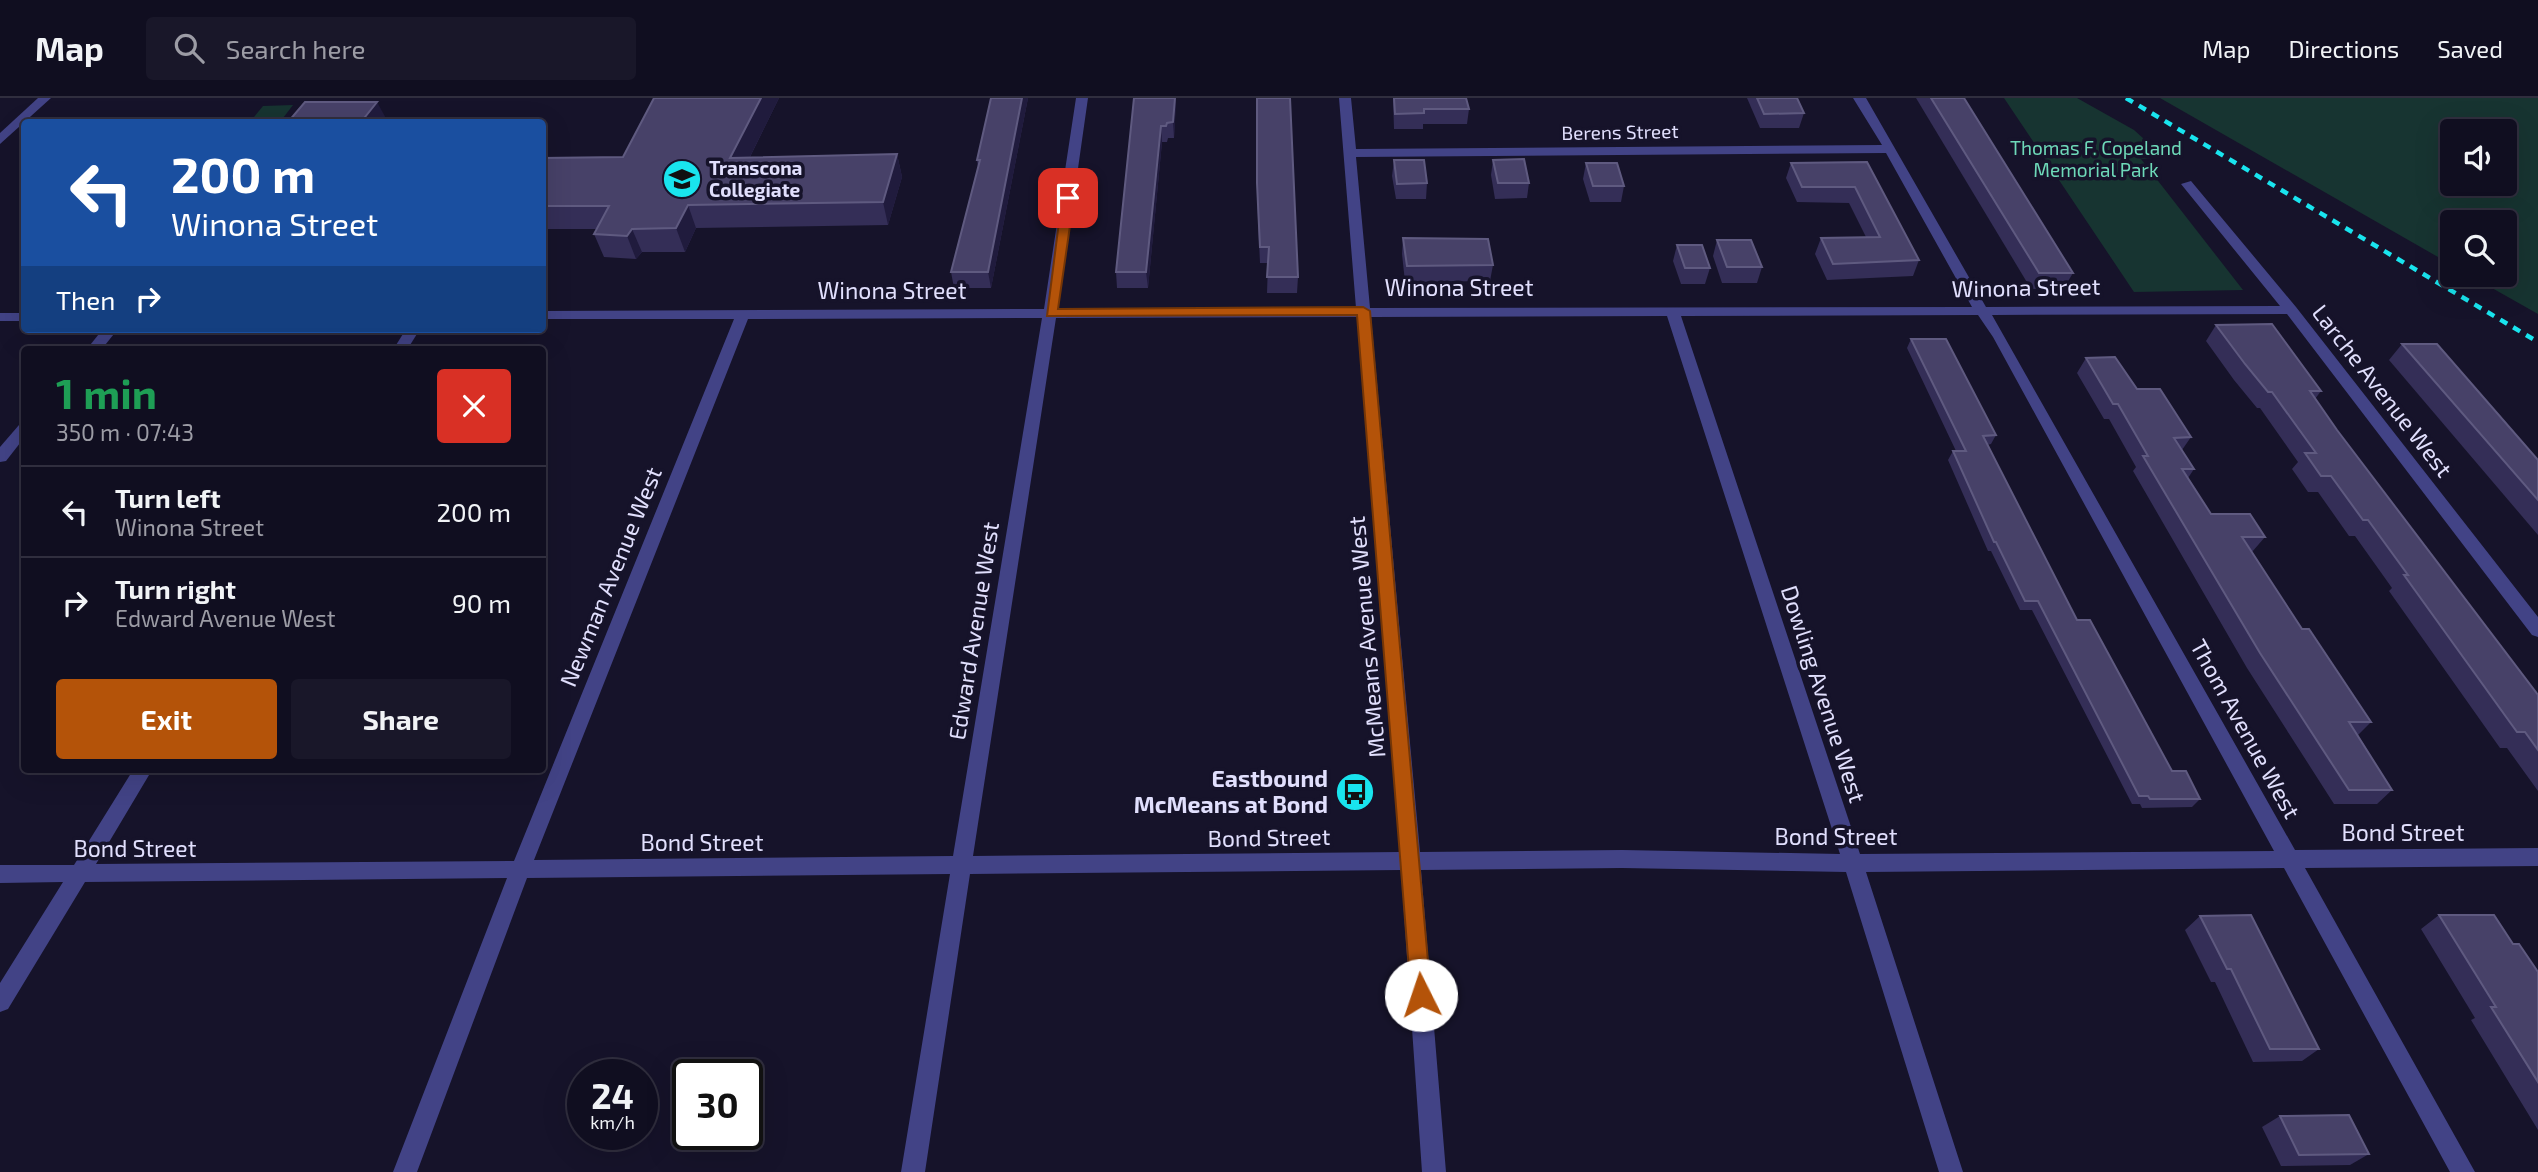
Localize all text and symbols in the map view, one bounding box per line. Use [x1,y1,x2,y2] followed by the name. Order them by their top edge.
[146,17,636,80] search box
[35,28,104,68] text: Map
[170,29,208,67] icon: search
[226,33,365,64] text: Search here
[2202,34,2250,63] text: Map
[2288,34,2399,63] text: Directions
[2437,34,2503,63] text: Saved
[1561,119,1679,144] street label: Berens Street
[2440,119,2517,287] map controls
[2440,119,2517,196] button: sound
[2010,136,2182,181] park label: Thomas F. Copeland Memorial Park
[171,144,315,203] text: 200 m
[56,147,147,238] icon: left
[709,156,802,201] place label: Transcona Collegiate
[661,158,703,200] school or university icon: Transcona Collegiate
[1038,168,1098,228] pin
[1049,179,1087,217] icon: arrive
[171,204,378,242] text: Winona Street
[2440,210,2517,287] button: search
[1951,272,2101,302] street label: Winona Street
[1385,273,1534,301] street label: Winona Street
[818,276,967,304] street label: Winona Street
[129,280,167,318] icon: right
[56,284,115,315] text: Then
[2307,299,2459,482] street label: Larche Avenue West
[56,367,157,417] text: 1 min
[437,369,511,443] button: close
[56,418,194,446] text: 350 m · 07:43
[553,463,667,691] street label: Newman Avenue West
[115,482,221,513] text: Turn left
[56,493,94,531] icon: left
[436,496,511,527] text: 200 m
[115,513,264,541] text: Winona Street
[1341,515,1391,759] street label: McMeans Avenue West
[942,520,1004,742] street label: Edward Avenue West
[115,573,236,604] text: Turn right
[1776,582,1872,806] street label: Dowling Avenue West
[56,584,94,622] icon: right
[452,587,511,618] text: 90 m
[115,604,335,632] text: Edward Avenue West
[2185,634,2307,823] street label: Thom Avenue West
[56,679,277,759] button: Exit
[291,679,511,759] button: Share
[1134,764,1328,818] place label: Eastbound McMeans at Bond
[1334,771,1376,813] bus stop icon: Eastbound McMeans at Bond
[2342,818,2465,846] street label: Bond Street
[1207,822,1331,852] street label: Bond Street
[1775,822,1898,850] street label: Bond Street
[641,828,764,856] street label: Bond Street
[74,834,197,862] street label: Bond Street
[1384,958,1458,1032] position arrow
[672,1059,763,1150] speed limit sign: 30
[591,1074,634,1116] text: 24
[590,1111,635,1133] text: km/h

